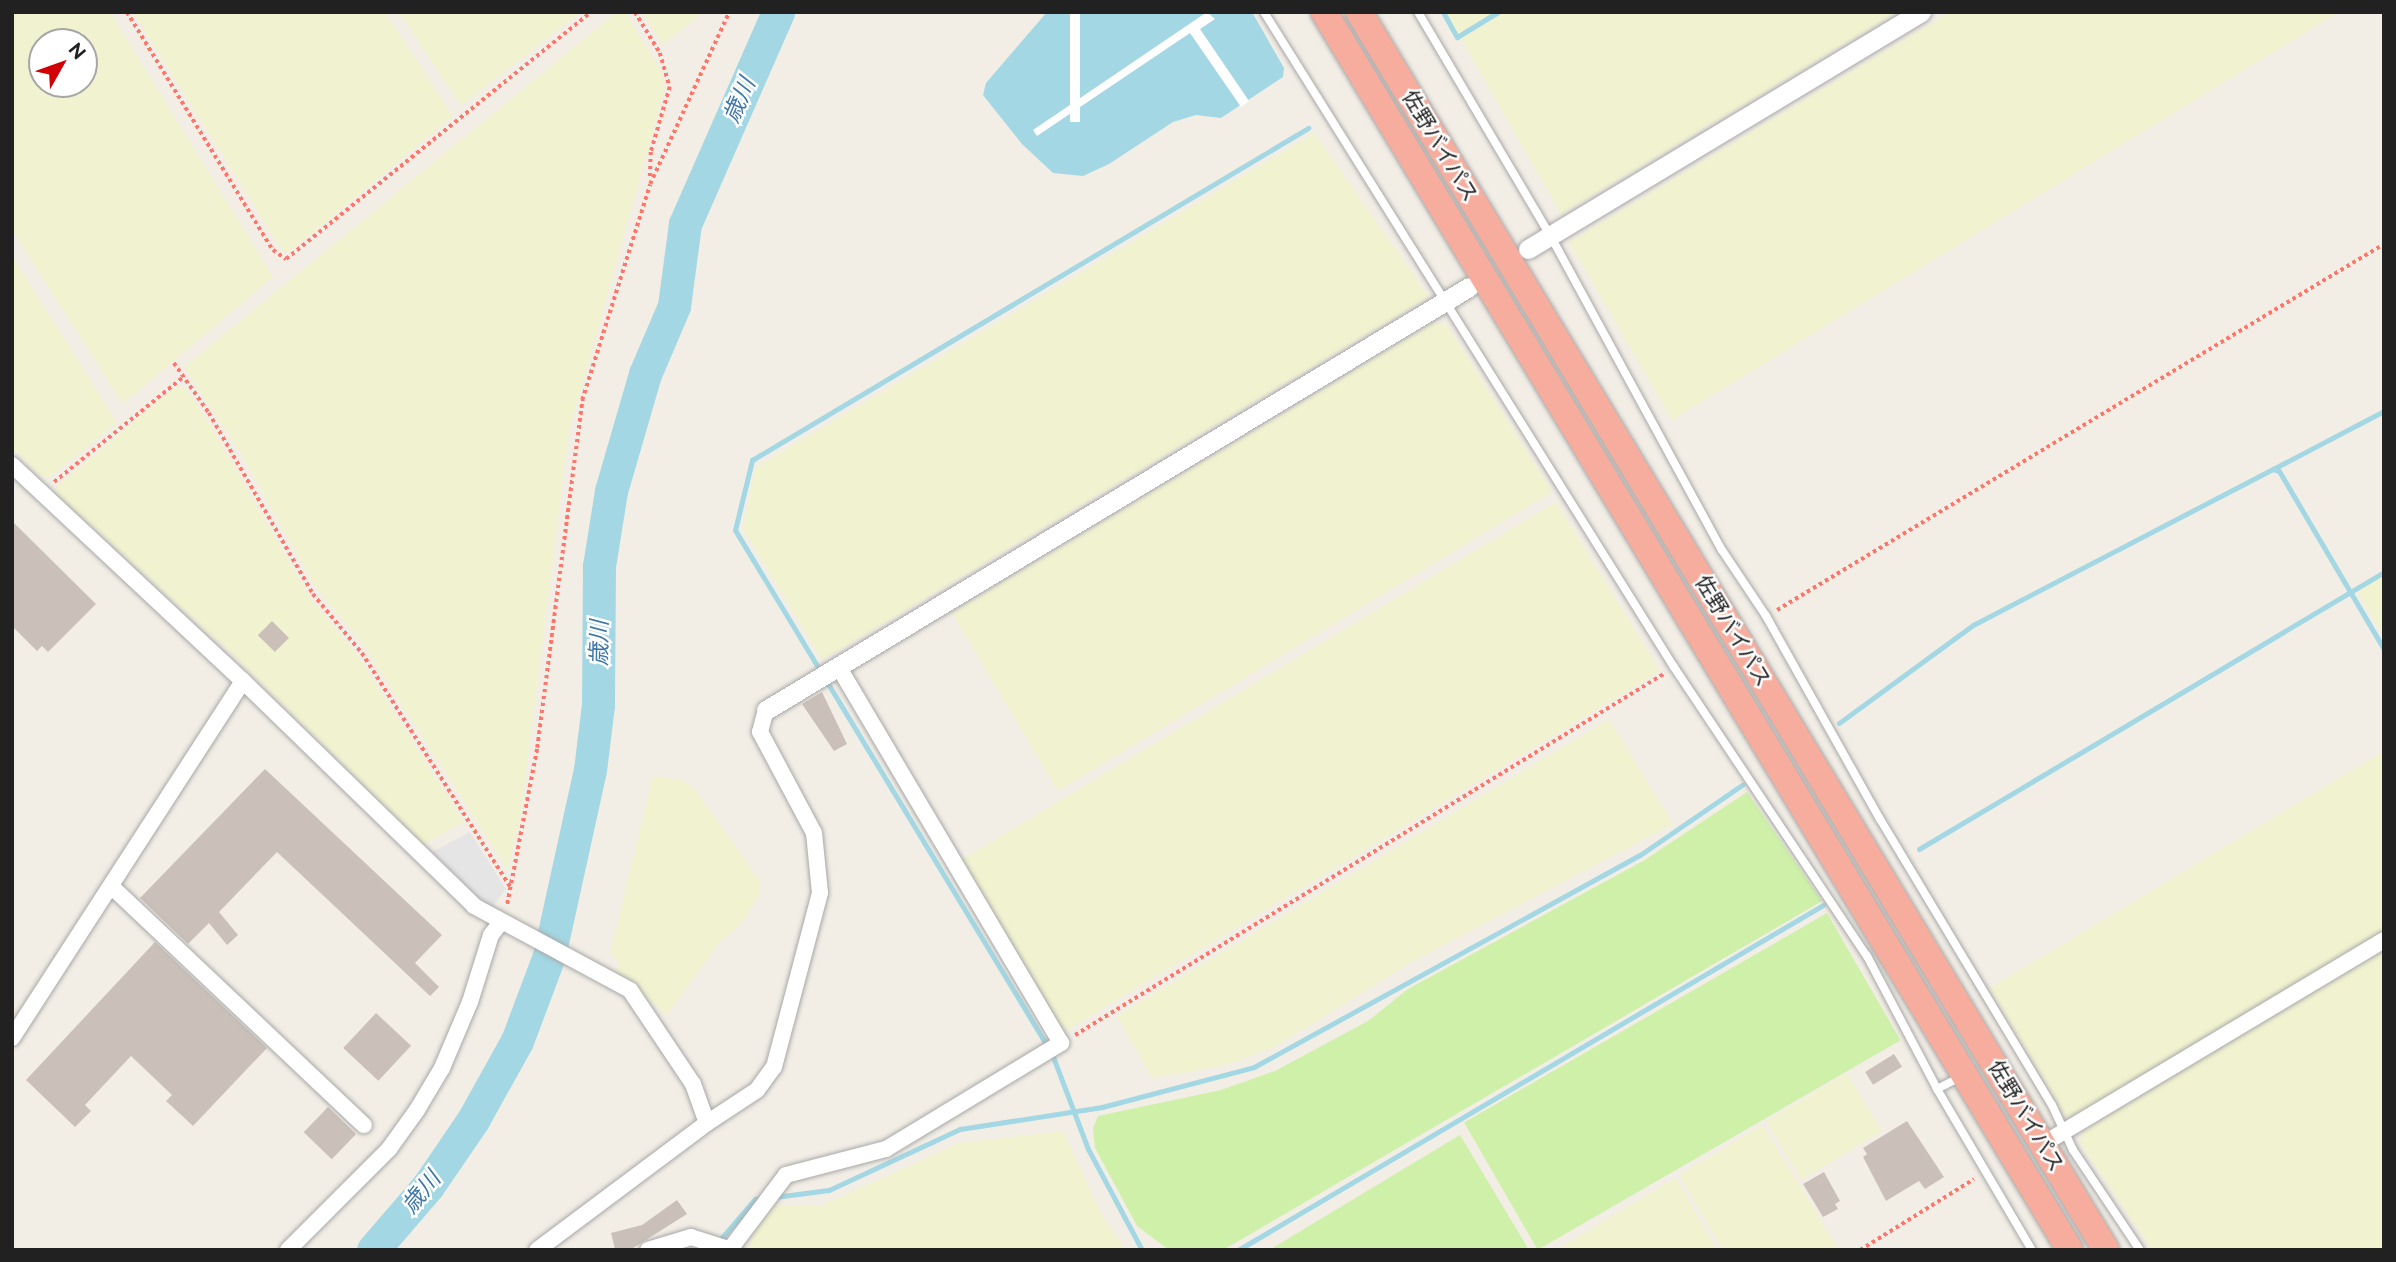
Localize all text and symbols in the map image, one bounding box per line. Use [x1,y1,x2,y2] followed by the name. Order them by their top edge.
[28,28,98,98] north arrow
[64,38,91,63] text: N
[717,73,761,127] water label: 歳川
[1397,86,1483,206] street label: 佐野バイパス
[1690,571,1776,691] street label: 佐野バイパス
[585,620,613,666] water label: 歳川
[1983,1056,2069,1176] street label: 佐野バイパス
[396,1165,446,1219] water label: 歳川

